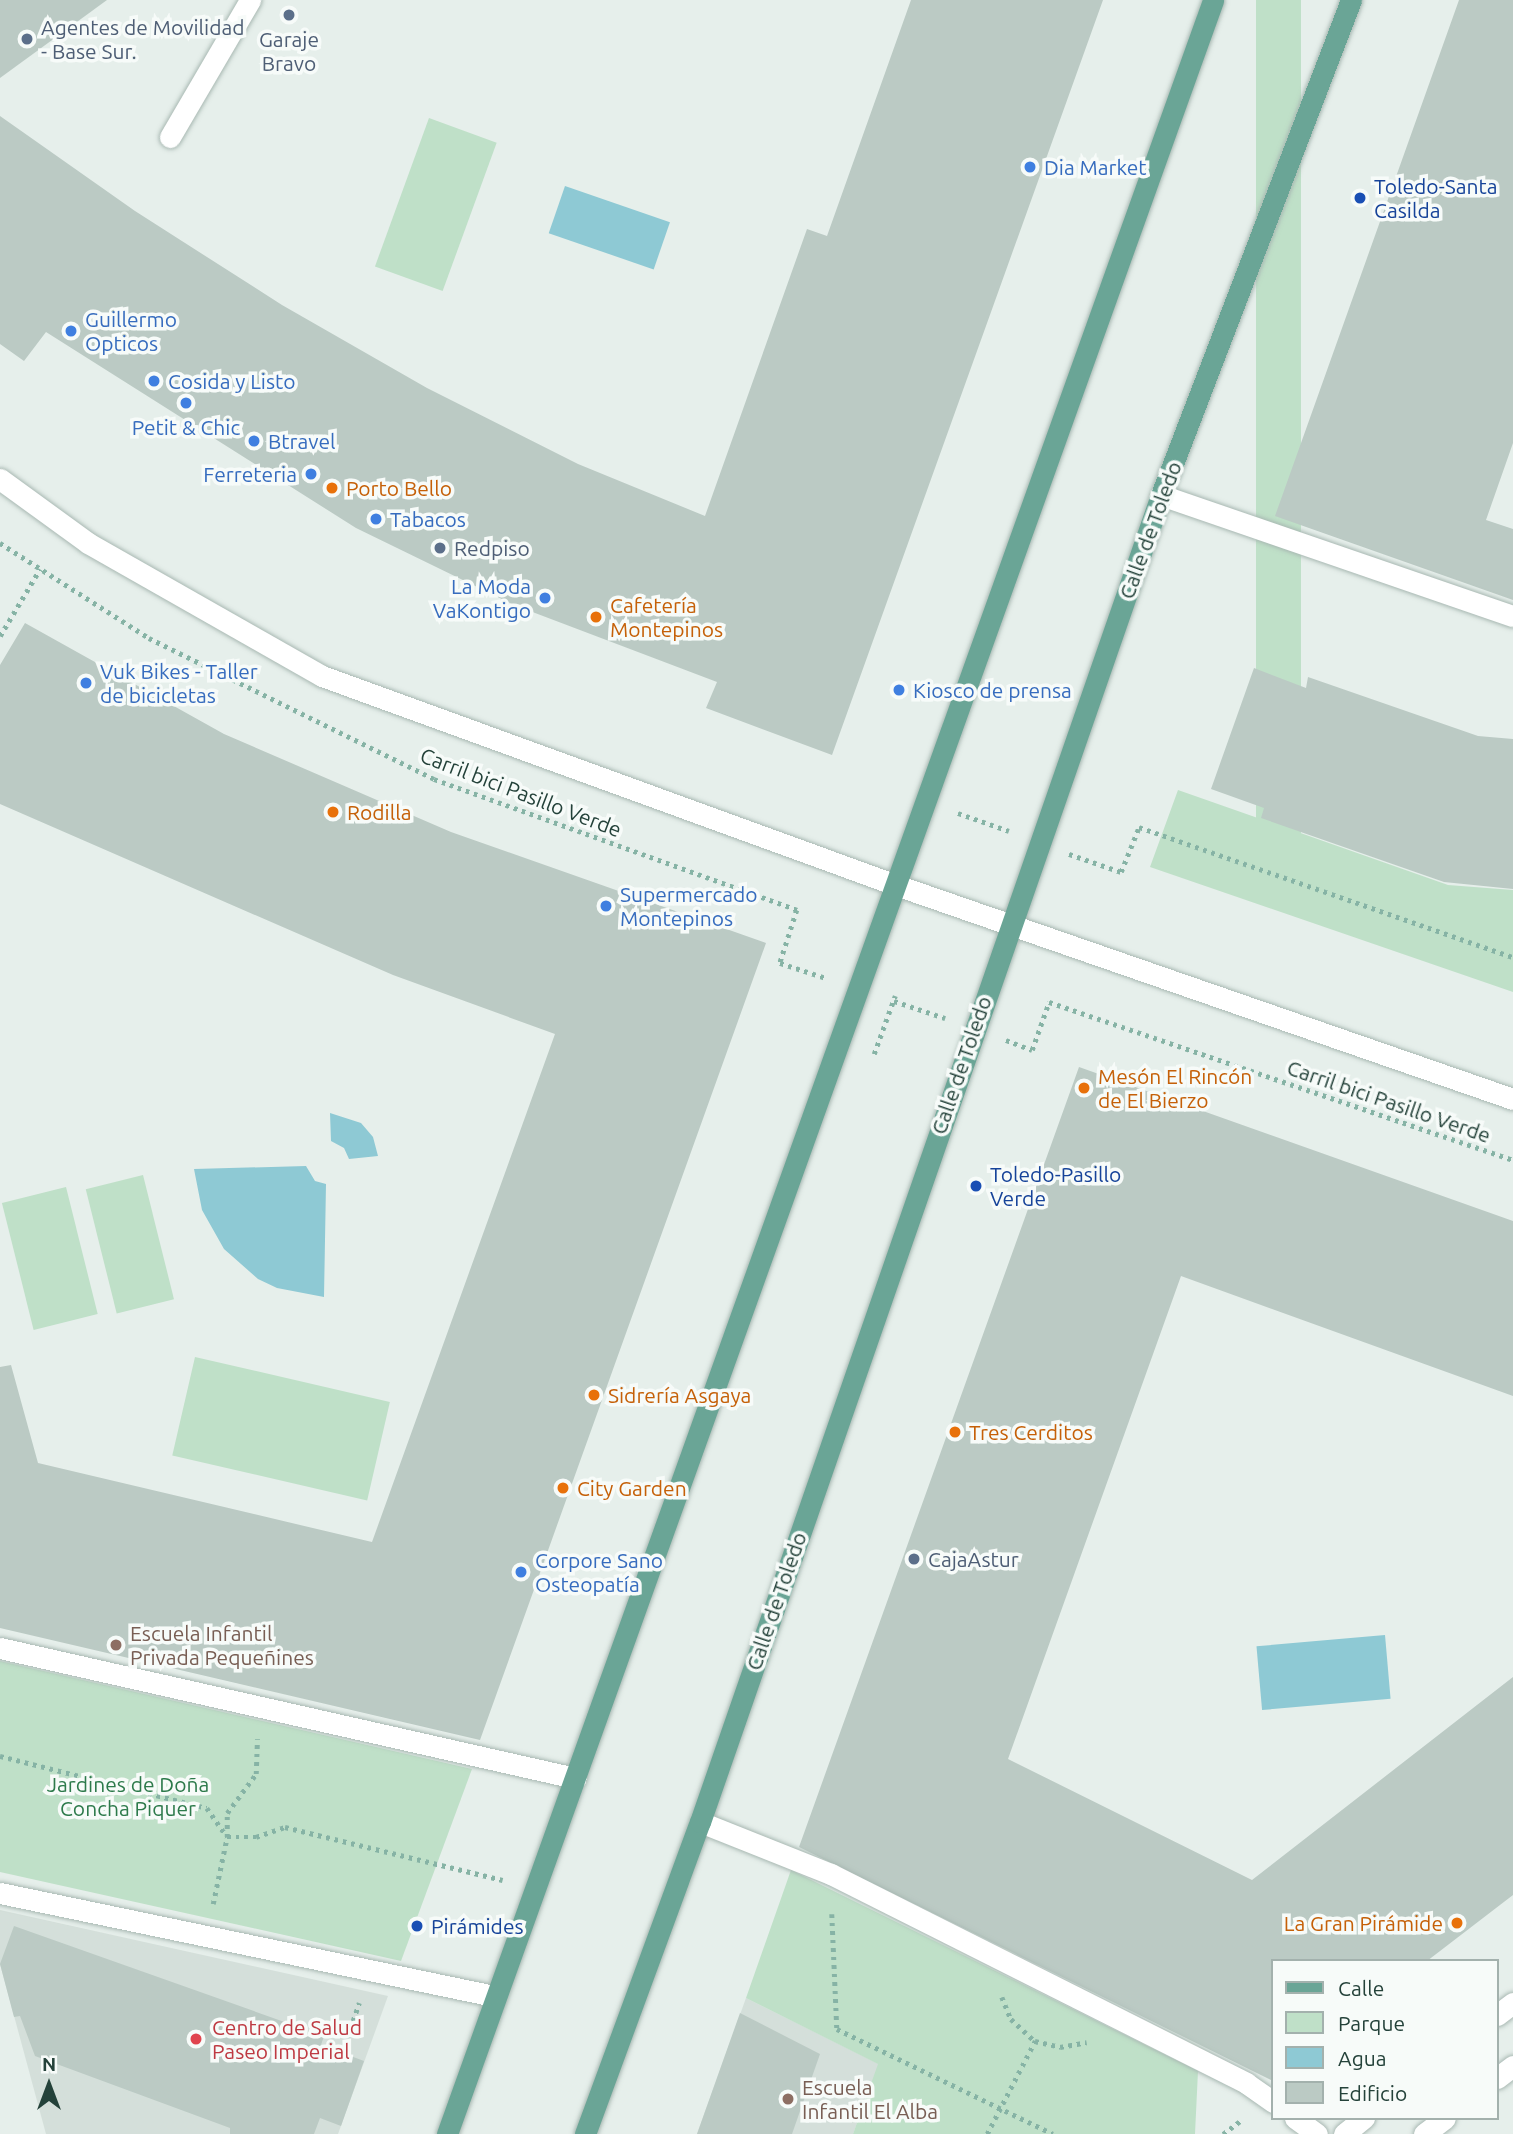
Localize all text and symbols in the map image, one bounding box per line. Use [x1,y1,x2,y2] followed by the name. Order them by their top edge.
[281,7,297,23] marker: Garaje Bravo
[41,14,245,64] place label: Agentes de Movilidad - Base Sur.
[259,26,319,76] place label: Garaje Bravo
[19,31,35,47] marker: Agentes de Movilidad - Base Sur.
[1044,154,1147,180] place label: Dia Market
[1022,159,1038,175] marker: Dia Market
[1374,173,1498,223] place label: Toledo-Santa Casilda
[1352,190,1368,206] marker: Toledo-Santa Casilda
[85,306,177,356] place label: Guillermo Opticos
[63,323,79,339] marker: Guillermo Opticos
[168,368,296,394] place label: Cosida y Listo
[146,373,162,389] marker: Cosida y Listo
[178,395,194,411] marker: Petit & Chic
[132,414,240,440] place label: Petit & Chic
[268,428,336,454] place label: Btravel
[246,433,262,449] marker: Btravel
[1113,458,1187,602] street label: Calle de Toledo
[203,461,297,487] place label: Ferreteria
[303,466,319,482] marker: Ferreteria
[346,475,452,501] place label: Porto Bello
[324,480,340,496] marker: Porto Bello
[390,506,466,532] place label: Tabacos
[368,511,384,527] marker: Tabacos
[454,535,530,561] place label: Redpiso
[432,540,448,556] marker: Redpiso
[433,573,531,623] place label: La Moda VaKontigo
[537,590,553,606] marker: La Moda VaKontigo
[610,592,723,642] place label: Cafetería Montepinos
[588,609,604,625] marker: Cafetería Montepinos
[100,658,258,708] place label: Vuk Bikes - Taller de bicicletas
[78,675,94,691] marker: Vuk Bikes - Taller de bicicletas
[913,677,1072,703] place label: Kiosco de prensa
[891,682,907,698] marker: Kiosco de prensa
[417,742,625,842] street label: Carril bici Pasillo Verde
[347,799,412,825] place label: Rodilla
[325,804,341,820] marker: Rodilla
[620,881,758,931] place label: Supermercado Montepinos
[598,898,614,914] marker: Supermercado Montepinos
[926,993,996,1137] street label: Calle de Toledo
[1284,1054,1494,1148] street label: Carril bici Pasillo Verde
[1098,1063,1252,1113] place label: Mesón El Rincón de El Bierzo
[1076,1080,1092,1096] marker: Mesón El Rincón de El Bierzo
[990,1161,1121,1211] place label: Toledo-Pasillo Verde
[968,1178,984,1194] marker: Toledo-Pasillo Verde
[608,1382,751,1408] place label: Sidrería Asgaya
[586,1387,602,1403] marker: Sidrería Asgaya
[969,1419,1093,1445] place label: Tres Cerditos
[947,1424,963,1440] marker: Tres Cerditos
[577,1475,687,1501] place label: City Garden
[555,1480,571,1496] marker: City Garden
[741,1529,811,1673] street label: Calle de Toledo
[928,1546,1019,1572] place label: CajaAstur
[535,1547,663,1597] place label: Corpore Sano Osteopatía
[906,1551,922,1567] marker: CajaAstur
[513,1564,529,1580] marker: Corpore Sano Osteopatía
[130,1620,314,1670] place label: Escuela Infantil Privada Pequeñines
[108,1637,124,1653] marker: Escuela Infantil Privada Pequeñines
[47,1771,209,1821] park label: Jardines de Doña Concha Piquer
[1284,1910,1443,1936] place label: La Gran Pirámide
[431,1913,524,1939] place label: Pirámides
[1449,1915,1465,1931] marker: La Gran Pirámide
[409,1918,425,1934] marker: Pirámides
[1272,1959,1499,2120] legend
[1338,1976,1384,2000] text: Calle
[1338,2011,1405,2035] text: Parque
[212,2014,362,2064] place label: Centro de Salud Paseo Imperial
[186,2029,206,2049] marker: Centro de Salud Paseo Imperial
[1338,2046,1387,2070] text: Agua
[14,2050,84,2120] north arrow
[42,2053,56,2075] text: N
[802,2074,938,2124] place label: Escuela Infantil El Alba
[1338,2081,1407,2105] text: Edificio
[780,2091,796,2107] marker: Escuela Infantil El Alba

